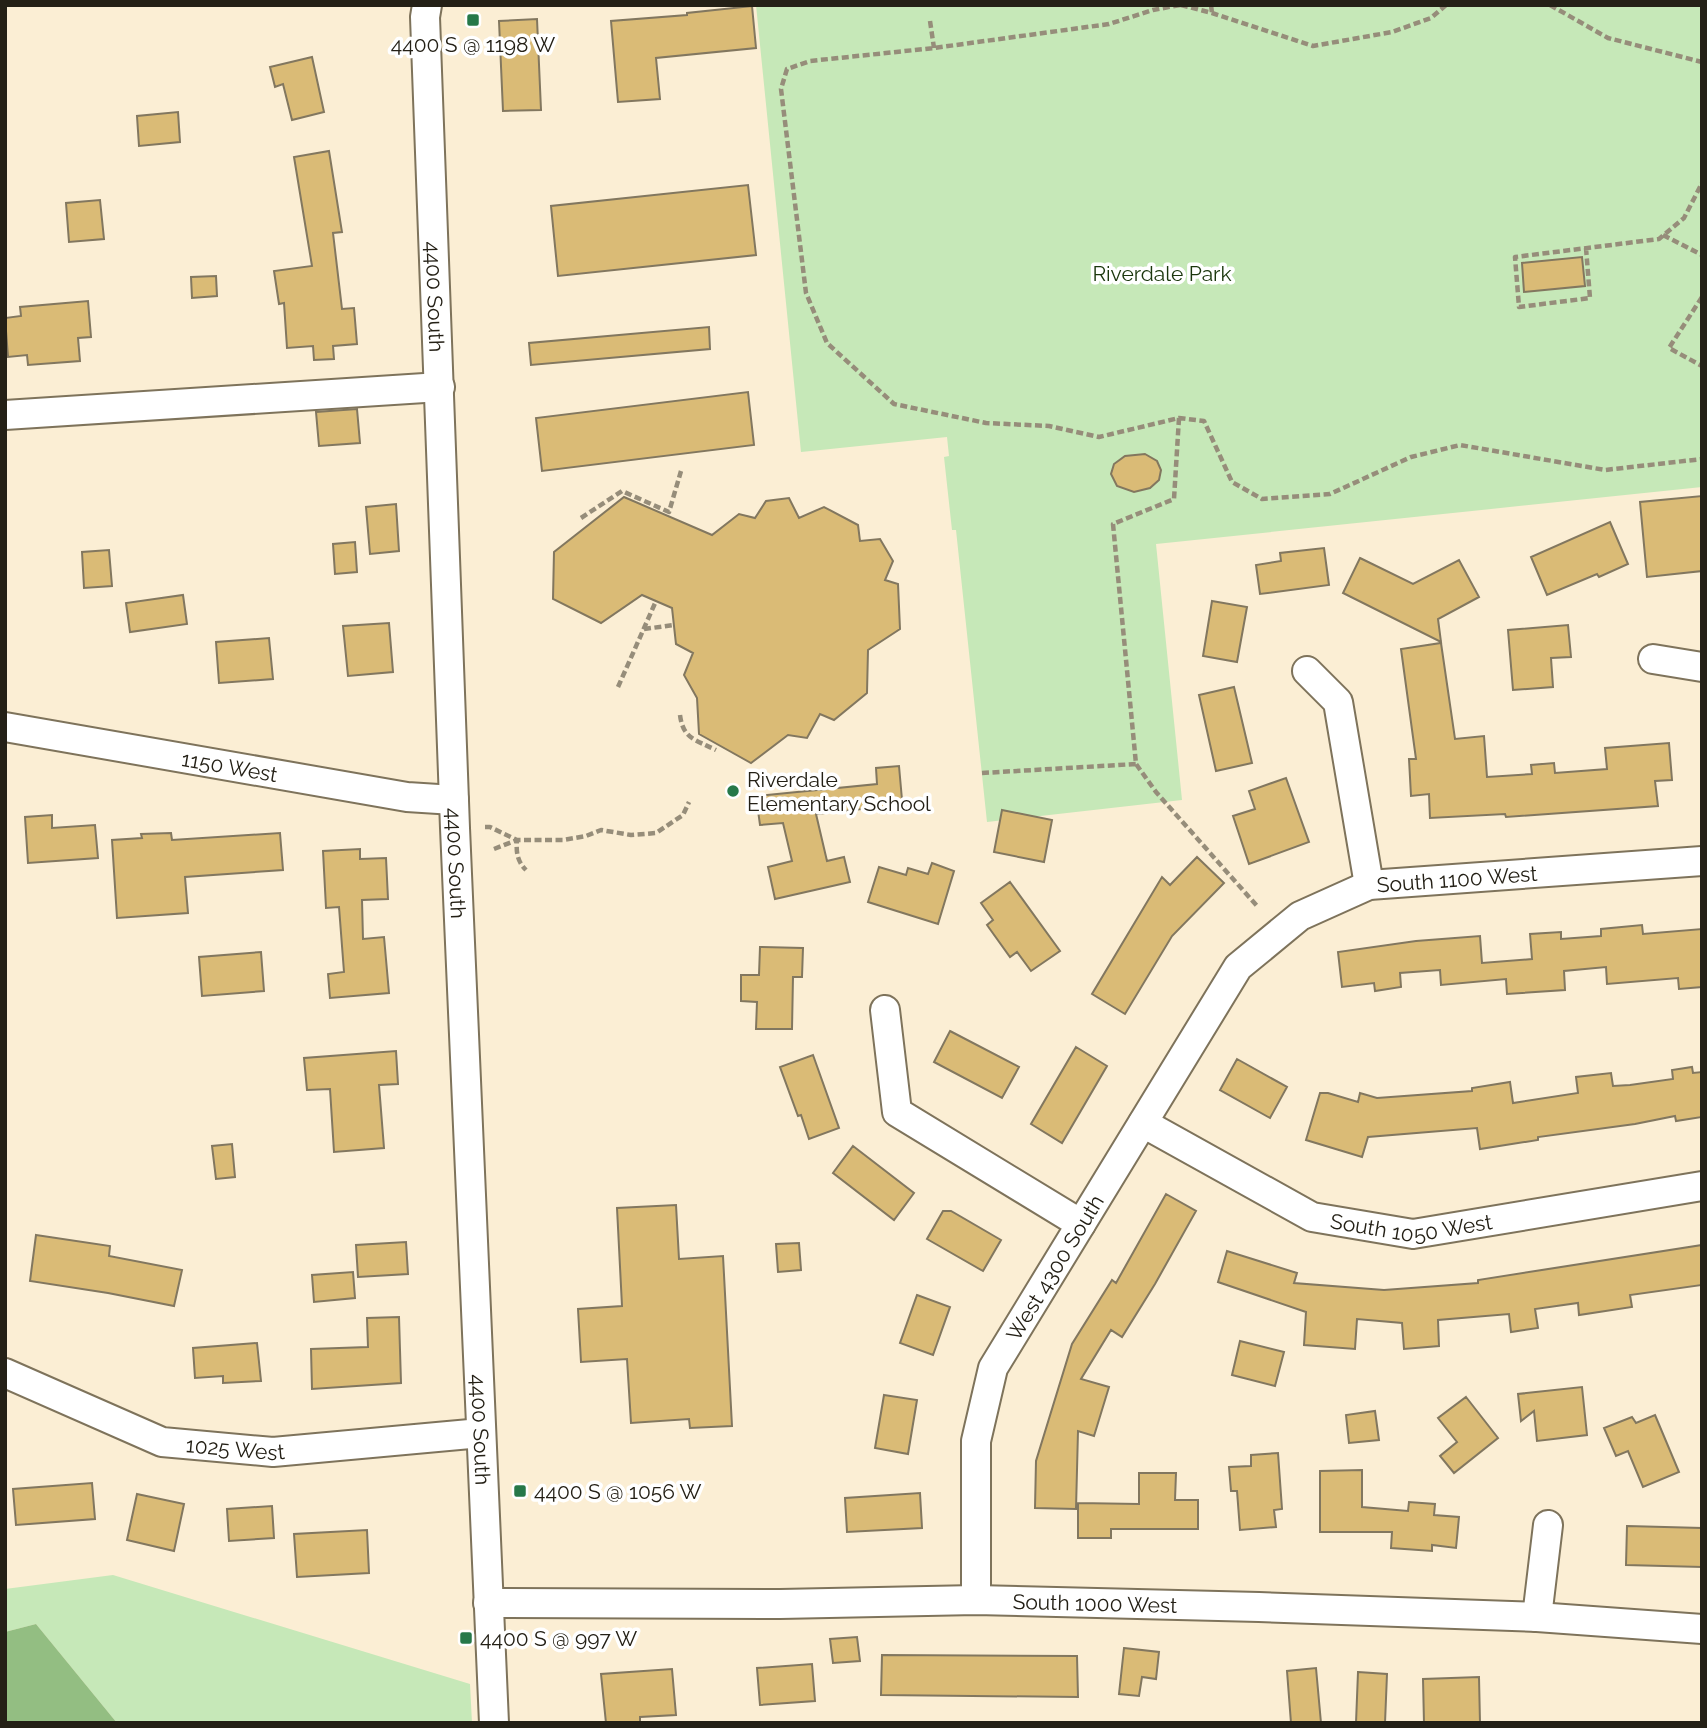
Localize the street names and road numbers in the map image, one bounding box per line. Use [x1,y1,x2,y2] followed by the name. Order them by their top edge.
[421,241,450,353] street label: 4400 South
[180,745,280,787] street label: 1150 West
[442,807,471,919] street label: 4400 South
[1376,860,1538,897] street label: South 1100 West
[1001,1190,1109,1345] street label: West 4300 South
[1329,1208,1494,1246] street label: South 1050 West
[466,1374,496,1486] street label: 4400 South
[185,1432,286,1465] street label: 1025 West
[1012,1588,1178,1617] street label: South 1000 West

